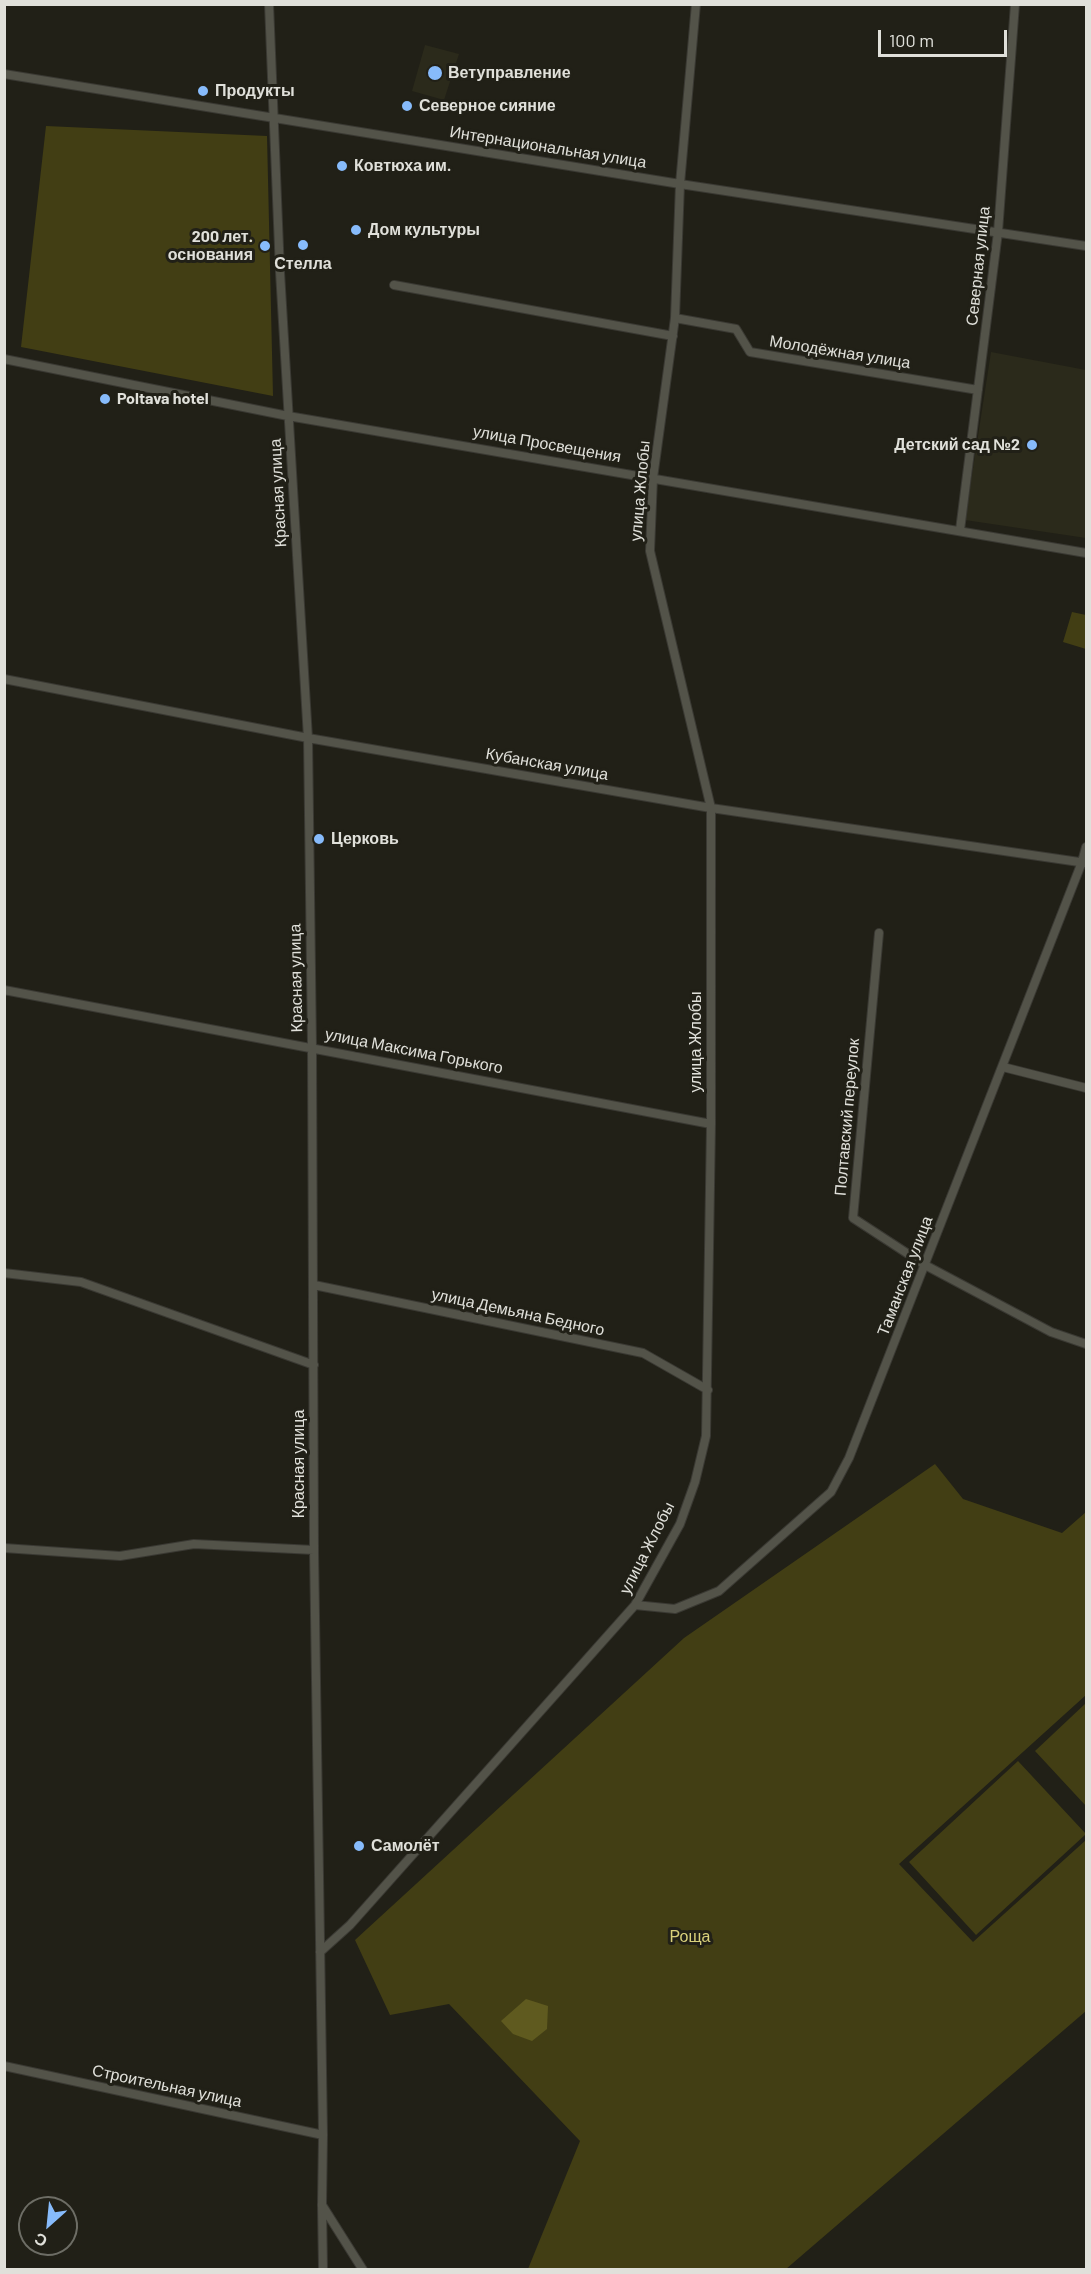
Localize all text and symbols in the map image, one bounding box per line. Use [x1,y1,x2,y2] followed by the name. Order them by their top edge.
[881,18,1010,56] scale bar
[889,29,934,51] text: 100 m
[448,63,571,83] place label: Ветуправление
[426,64,444,82] marker: Ветуправление
[215,81,295,101] place label: Продукты
[196,84,210,98] marker: Продукты
[419,96,556,116] place label: Северное сияние
[400,99,414,113] marker: Северное сияние
[448,122,648,172] street label: Интернациональная улица
[354,156,451,176] place label: Ковтюха им.
[335,159,349,173] marker: Ковтюха им.
[962,205,994,327] street label: Северная улица
[368,220,480,240] place label: Дом культуры
[349,223,363,237] marker: Дом культуры
[168,227,253,265] place label: 200 лет. основания
[296,238,310,252] marker: Стелла
[258,239,272,253] marker: 200 лет. основания
[274,254,332,274] place label: Стелла
[768,331,912,373] street label: Молодёжная улица
[117,389,209,409] place label: Poltava hotel
[98,392,112,406] marker: Poltava hotel
[471,422,623,466] street label: улица Просвещения
[894,435,1020,455] place label: Детский сад №2
[266,438,290,548] street label: Красная улица
[1025,438,1039,452] marker: Детский сад №2
[626,440,654,542] street label: улица Жлобы
[484,744,610,784] street label: Кубанская улица
[331,829,399,849] place label: Церковь
[312,832,326,846] marker: Церковь
[285,923,307,1033] street label: Красная улица
[686,991,706,1093] street label: улица Жлобы
[323,1024,505,1078] street label: улица Максима Горького
[831,1037,863,1197] street label: Полтавский переулок
[873,1213,937,1339] street label: Таманская улица
[430,1284,606,1340] street label: улица Демьяна Бедного
[289,1410,309,1518] street label: Красная улица
[616,1499,678,1597] street label: улица Жлобы
[371,1836,440,1856] place label: Самолёт
[352,1839,366,1853] marker: Самолёт
[670,1927,710,1947] park label: Роща
[90,2061,244,2111] street label: Строительная улица
[18,2196,78,2256] north arrow
[31,2230,50,2252] text: С

